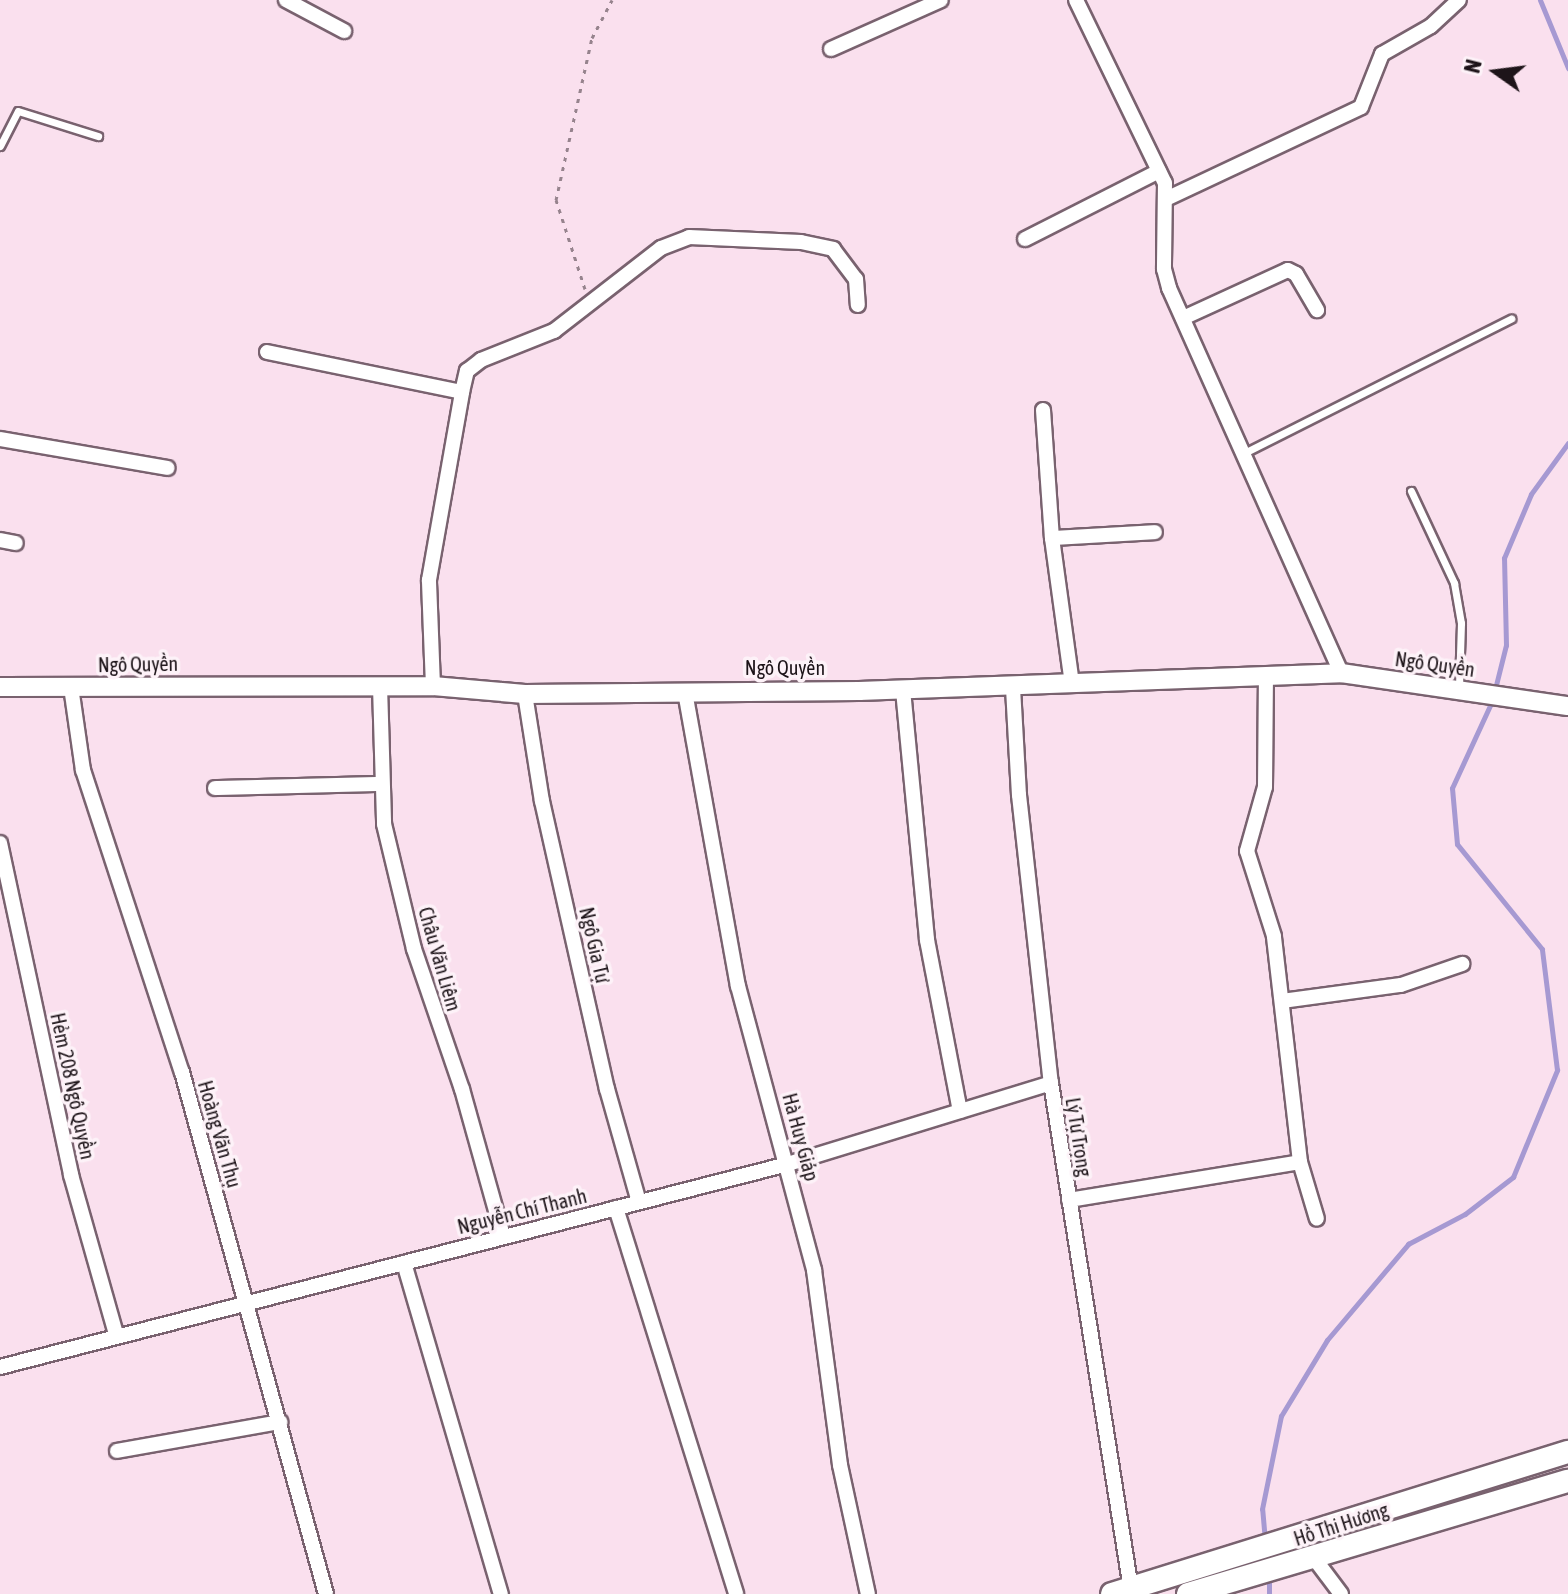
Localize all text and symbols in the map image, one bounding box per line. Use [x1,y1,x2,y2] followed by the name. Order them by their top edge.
[1456,32,1536,112] north arrow
[1459,57,1487,76] text: N
[1394,647,1476,681] street label: Ngô Quyền
[98,651,178,677] street label: Ngô Quyền
[745,655,825,679] street label: Ngô Quyền
[414,904,466,1014] street label: Châu Văn Liêm
[575,905,615,985] street label: Ngô Gia Tự
[46,1011,100,1161] street label: Hẻm 208 Ngô Quyền
[193,1078,247,1190] street label: Hoàng Văn Thụ
[778,1090,824,1184] street label: Hà Huy Giáp
[1061,1096,1097,1178] street label: Lý Tự Trọng
[455,1183,589,1239] street label: Nguyễn Chí Thanh
[1291,1497,1391,1551] street label: Hồ Thị Hương

